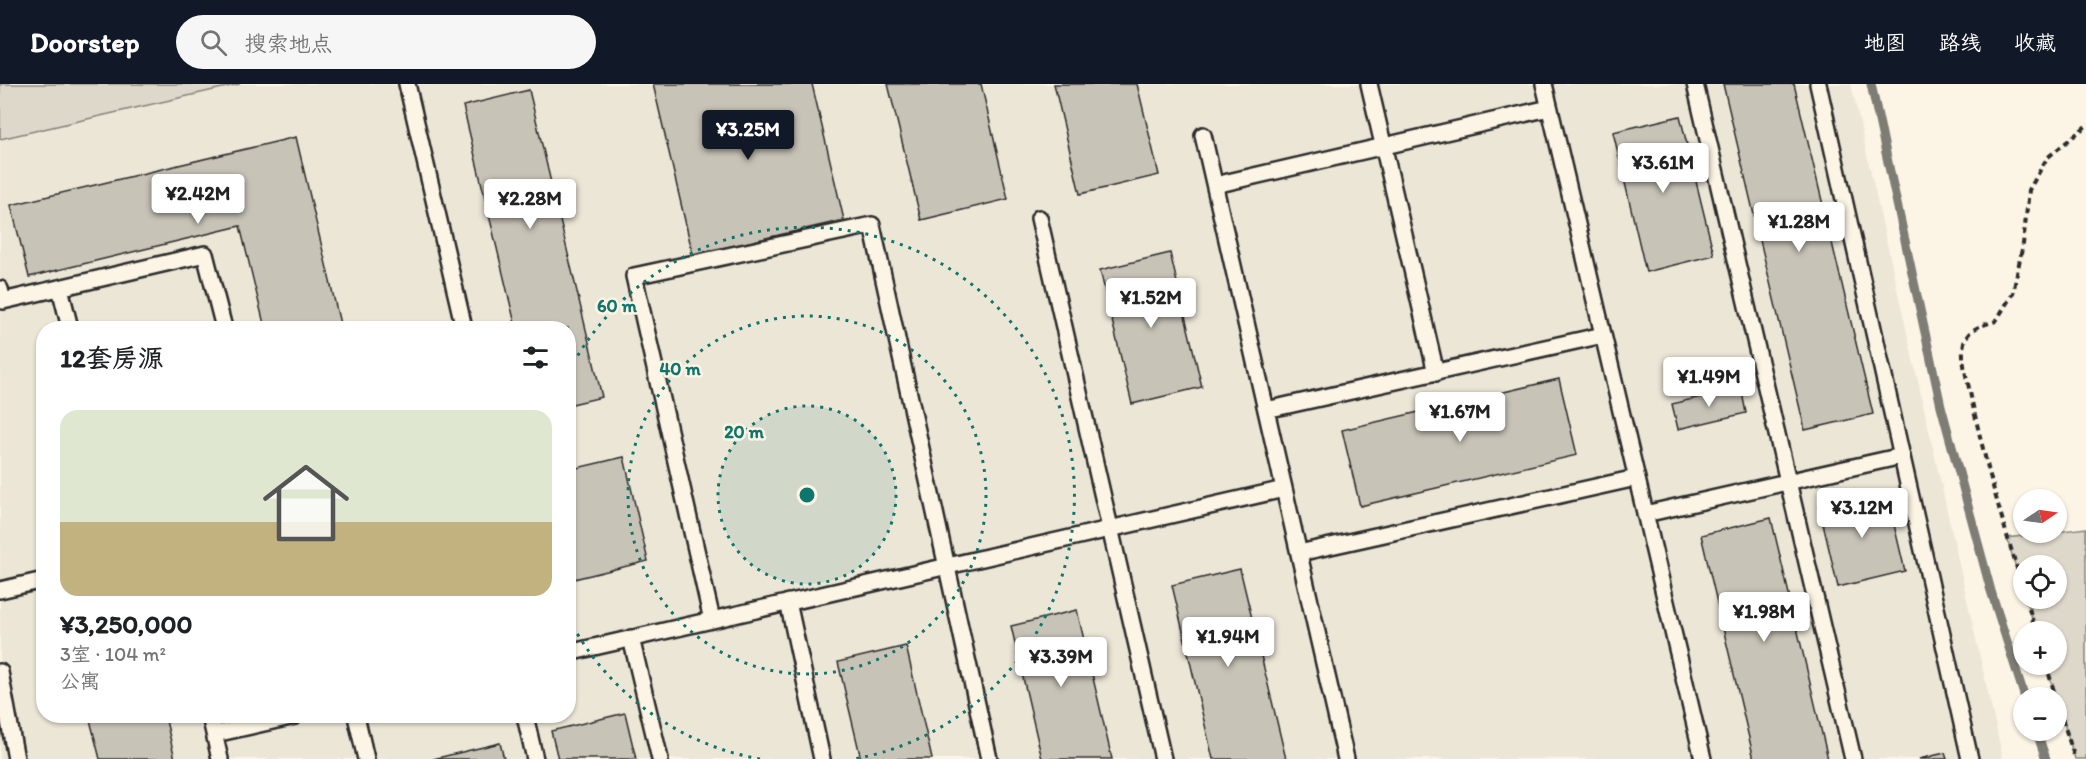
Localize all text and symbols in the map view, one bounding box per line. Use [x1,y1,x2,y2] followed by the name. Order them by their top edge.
[176,15,596,69] search box
[30,25,140,59] text: Doorstep
[197,26,230,59] icon: search
[245,30,333,57] text: 搜索地点
[1864,30,1906,55] text: 地图
[1939,30,1981,55] text: 路线
[2014,30,2056,55] text: 收藏
[699,110,797,161] pin: ¥3.25M
[716,117,780,141] text: ¥3.25M
[1614,143,1712,194] pin: ¥3.61M
[1632,150,1694,174] text: ¥3.61M
[149,174,247,225] pin: ¥2.42M
[481,179,579,230] pin: ¥2.28M
[166,181,230,205] text: ¥2.42M
[498,186,562,210] text: ¥2.28M
[1750,202,1848,253] pin: ¥1.28M
[1768,209,1830,233] text: ¥1.28M
[1102,278,1200,329] pin: ¥1.52M
[1120,285,1182,309] text: ¥1.52M
[597,295,638,317] text: 60 m
[519,341,552,374] icon: filters
[60,342,164,374] text: 12套房源
[1660,357,1758,408] pin: ¥1.49M
[659,358,701,380] text: 40 m
[1677,364,1741,388] text: ¥1.49M
[1411,392,1509,443] pin: ¥1.67M
[1429,399,1491,423] text: ¥1.67M
[724,421,765,443] text: 20 m
[252,449,360,557] icon: home
[797,485,817,505] centre of rings
[1813,488,1911,539] pin: ¥3.12M
[2013,489,2067,543] north arrow
[2013,489,2067,741] map controls
[1831,495,1893,519] text: ¥3.12M
[2013,555,2067,609] button: locate
[1715,592,1813,643] pin: ¥1.98M
[1733,599,1795,623] text: ¥1.98M
[60,608,192,640] text: ¥3,250,000
[1179,617,1277,668] pin: ¥1.94M
[2013,621,2067,675] button: +
[1196,624,1260,648] text: ¥1.94M
[1012,637,1110,688] pin: ¥3.39M
[60,642,166,666] text: 3室 · 104 m²
[1029,644,1093,668] text: ¥3.39M
[60,669,100,693] text: 公寓
[2013,687,2067,741] button: −

